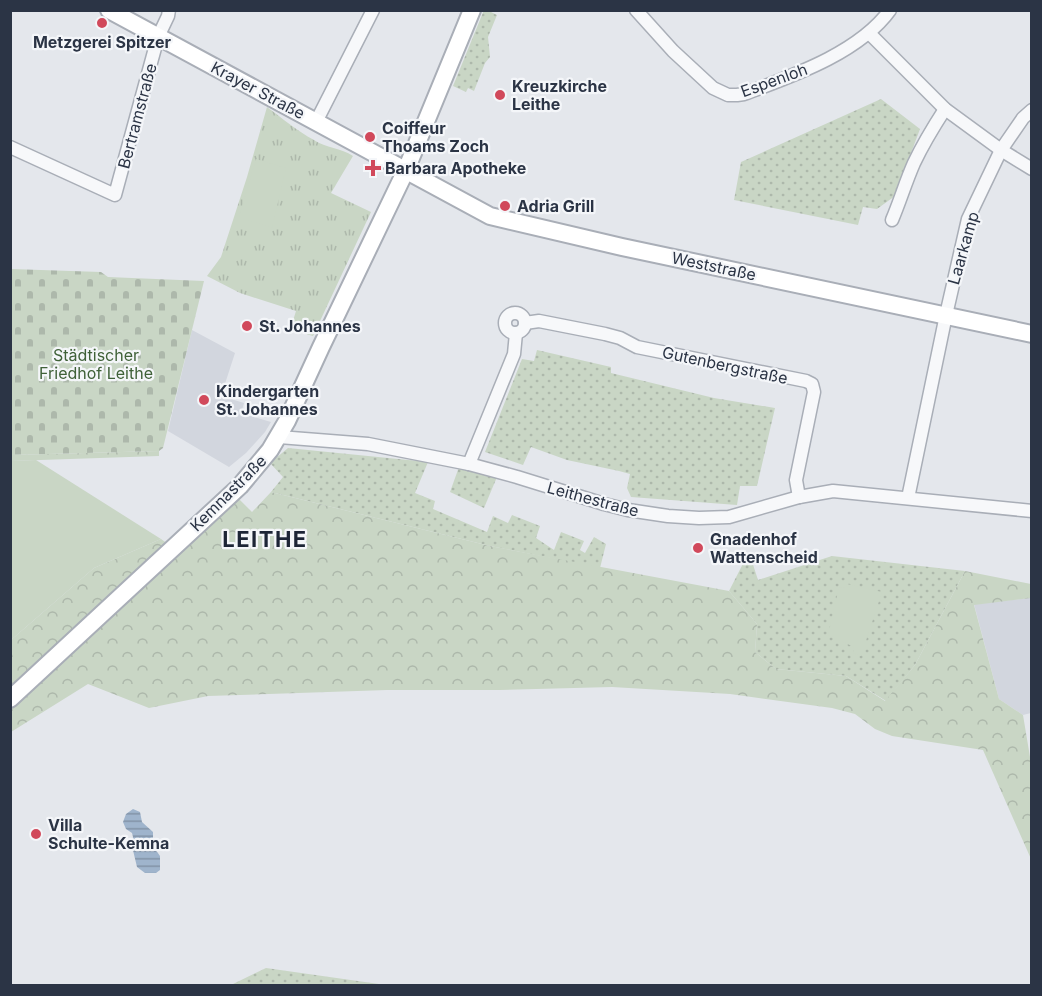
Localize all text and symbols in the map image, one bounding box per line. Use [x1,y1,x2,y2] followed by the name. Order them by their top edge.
[95,16,109,30] marker: Metzgerei Spitzer
[33,32,172,52] place label: Metzgerei Spitzer
[208,57,308,123] street label: Krayer Straße
[738,59,810,101] street label: Espenloh
[113,61,161,171] street label: Bertramstraße
[512,76,607,114] place label: Kreuzkirche Leithe
[493,88,507,102] marker: Kreuzkirche Leithe
[382,118,489,156] place label: Coiffeur Thoams Zoch
[363,130,377,144] marker: Coiffeur Thoams Zoch
[385,158,526,178] place label: Barbara Apotheke
[366,161,380,175] marker: Barbara Apotheke
[517,196,594,216] place label: Adria Grill
[498,199,512,213] marker: Adria Grill
[943,209,983,287] street label: Laarkamp
[670,247,758,285] street label: Weststraße
[259,316,361,336] place label: St. Johannes
[240,319,254,333] marker: St. Johannes
[660,342,790,388] street label: Gutenbergstraße
[39,345,153,383] park label: Städtischer Friedhof Leithe
[216,381,319,419] place label: Kindergarten St. Johannes
[197,393,211,407] marker: Kindergarten St. Johannes
[186,451,270,535] street label: Kemnastraße
[545,477,641,521] street label: Leithestraße
[222,526,308,552] district label: LEITHE
[710,529,818,567] place label: Gnadenhof Wattenscheid
[691,541,705,555] marker: Gnadenhof Wattenscheid
[48,815,169,853] place label: Villa Schulte-Kemna
[29,827,43,841] marker: Villa Schulte-Kemna

